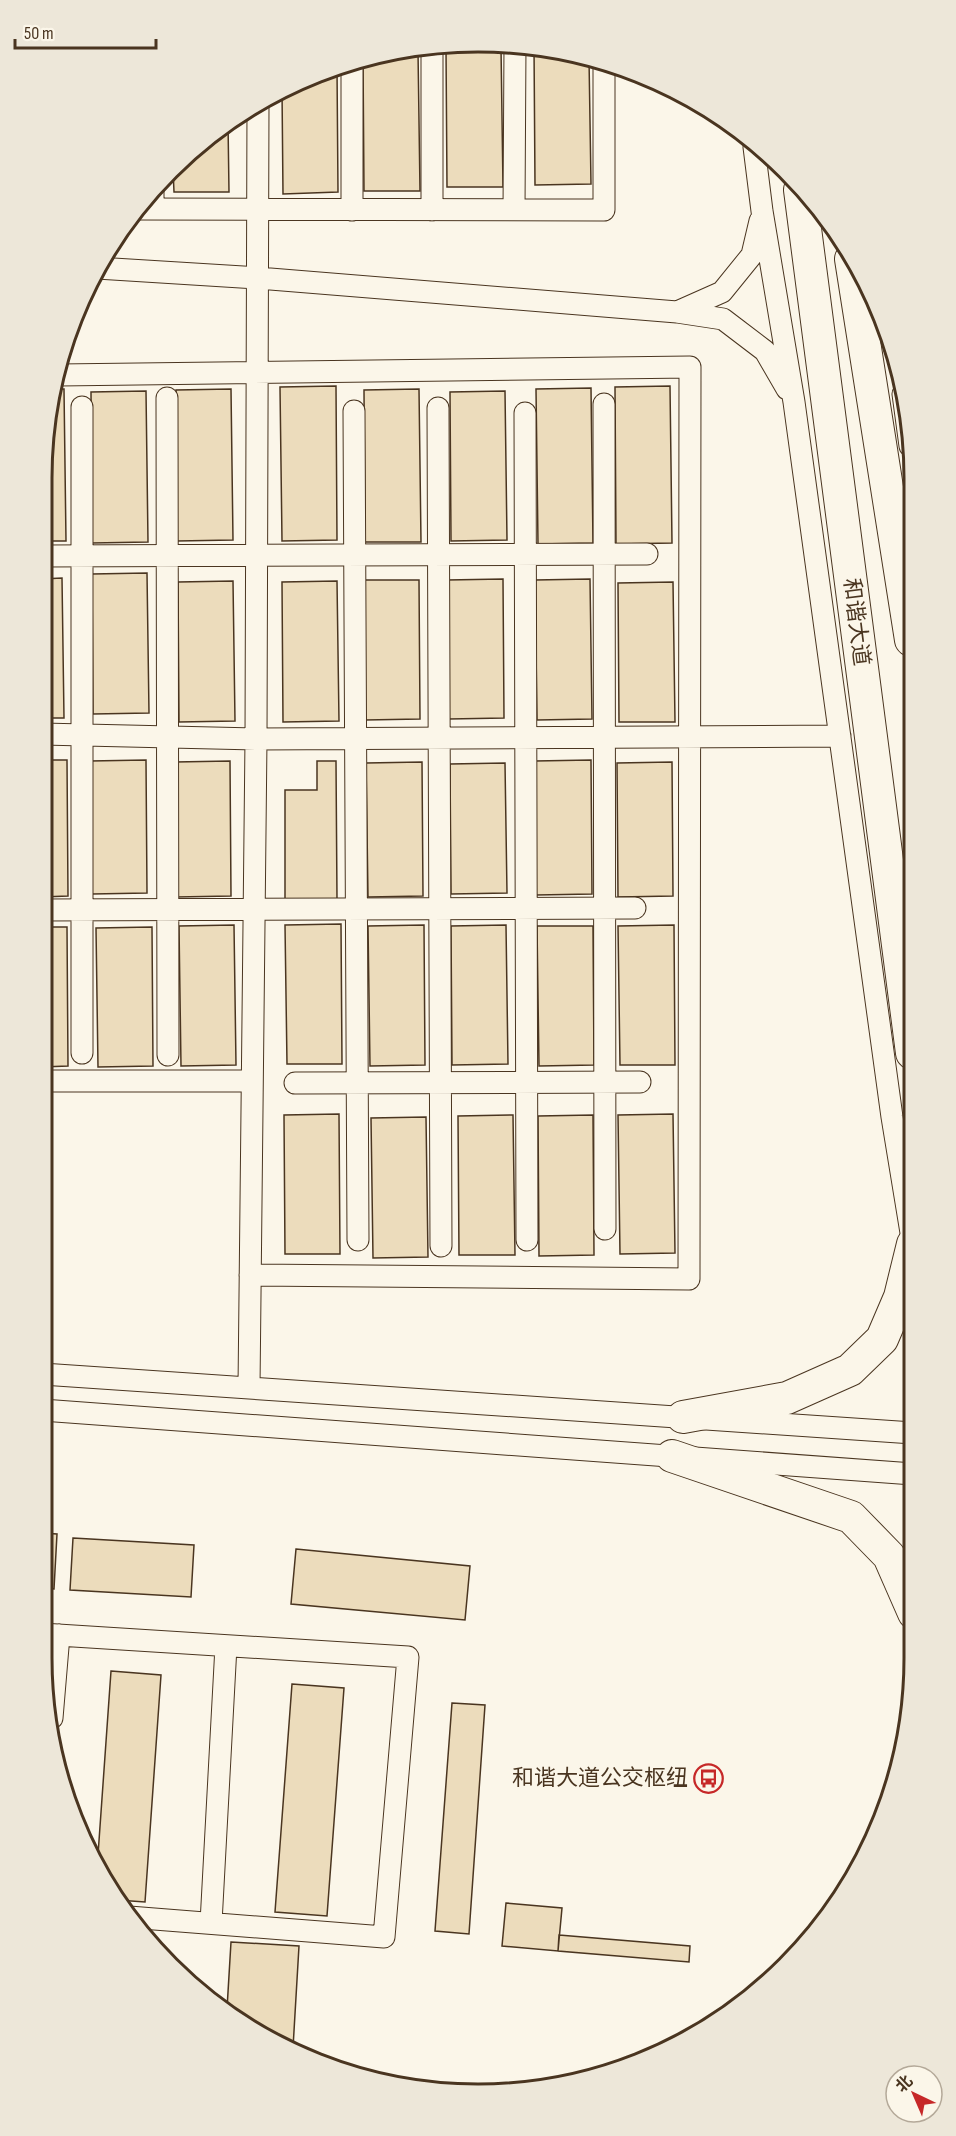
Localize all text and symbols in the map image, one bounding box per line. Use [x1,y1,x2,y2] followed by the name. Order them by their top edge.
[15,12,156,50] scale bar
[24,23,54,44] text: 50 m
[837,577,875,667] street label: 和谐大道
[693,1762,725,1794] bus stop icon: 和谐大道公交枢纽
[512,1765,688,1792] place label: 和谐大道公交枢纽
[884,2064,944,2124] north arrow
[892,2072,917,2097] text: 北

